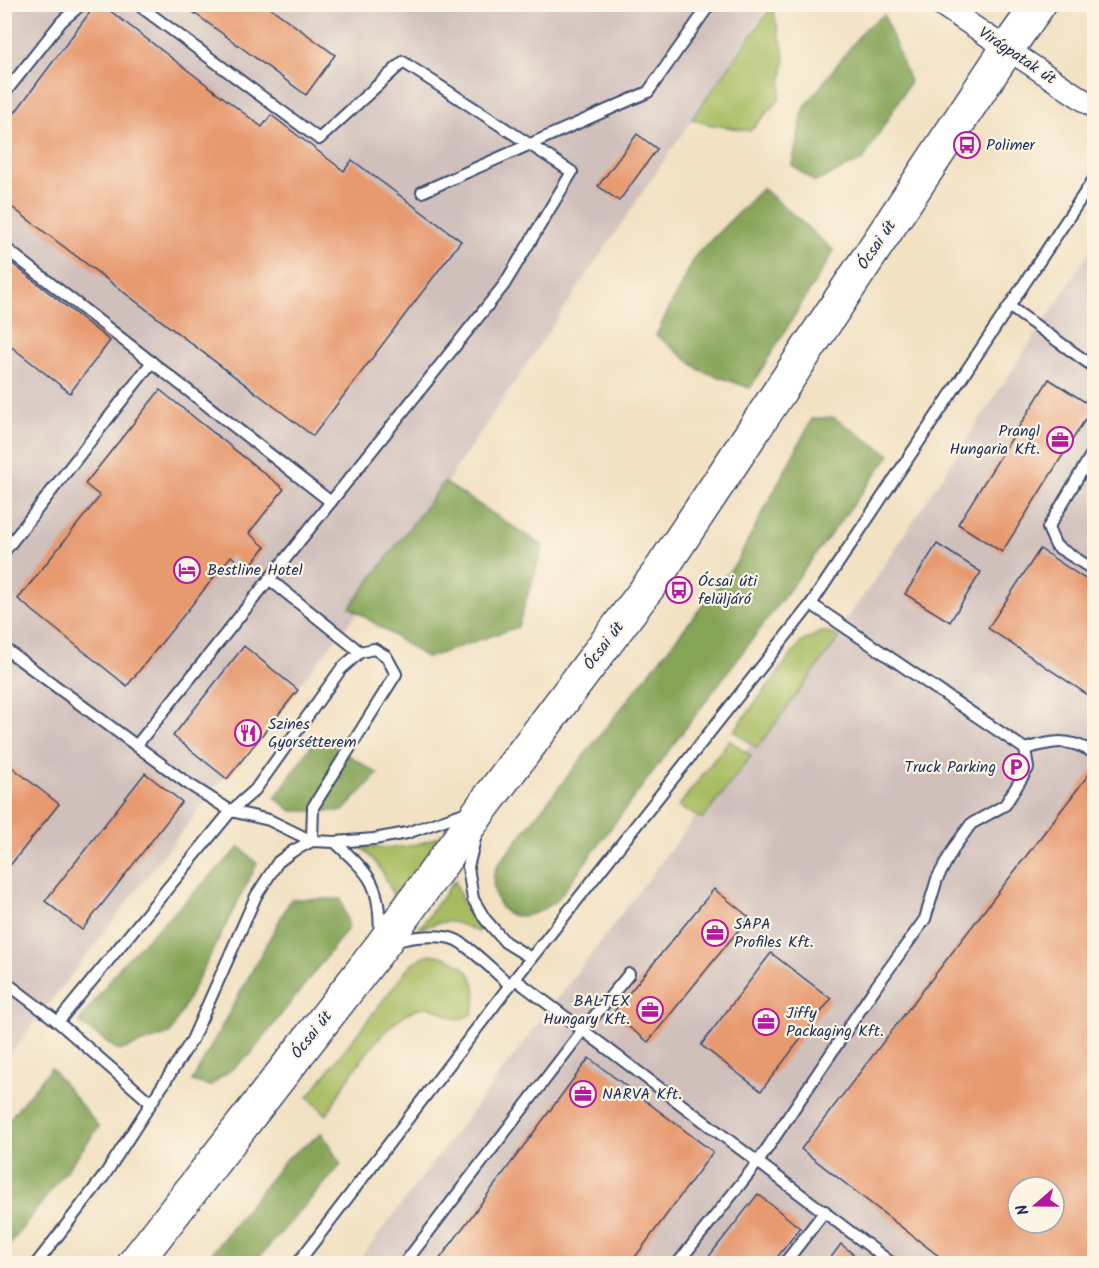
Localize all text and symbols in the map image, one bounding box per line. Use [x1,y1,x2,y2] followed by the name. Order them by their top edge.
[973,21,1062,92] street label: Virágpatak út
[952,130,982,160] bus stop icon: Polimer
[986,133,1037,158] place label: Polimer
[851,214,903,275] street label: Ócsai út
[949,419,1040,462] place label: Prangl Hungaria Kft.
[1045,425,1075,455] office icon: Prangl Hungaria Kft.
[172,555,202,585] hotel icon: Bestline Hotel
[207,558,303,583] place label: Bestline Hotel
[698,569,758,612] place label: Ócsai úti felüljáró
[664,575,694,605] bus stop icon: Ócsai úti felüljáró
[577,616,631,676] street label: Ócsai út
[268,712,357,755] place label: Szines Gyorsétterem
[233,718,263,748] restaurant icon: Szines Gyorsétterem
[1001,752,1031,782] parking icon: Truck Parking
[904,755,996,780] place label: Truck Parking
[734,912,814,955] place label: SAPA Profiles Kft.
[700,918,730,948] office icon: SAPA Profiles Kft.
[543,989,631,1032] place label: BALTEX Hungary Kft.
[635,995,665,1025] office icon: BALTEX Hungary Kft.
[786,1001,884,1044] place label: Jiffy Packaging Kft.
[285,1005,339,1064] street label: Ócsai út
[751,1007,781,1037] office icon: Jiffy Packaging Kft.
[568,1079,598,1109] office icon: NARVA Kft.
[602,1082,682,1107] place label: NARVA Kft.
[1006,1175,1066,1235] north arrow
[1010,1201,1037,1219] text: N

